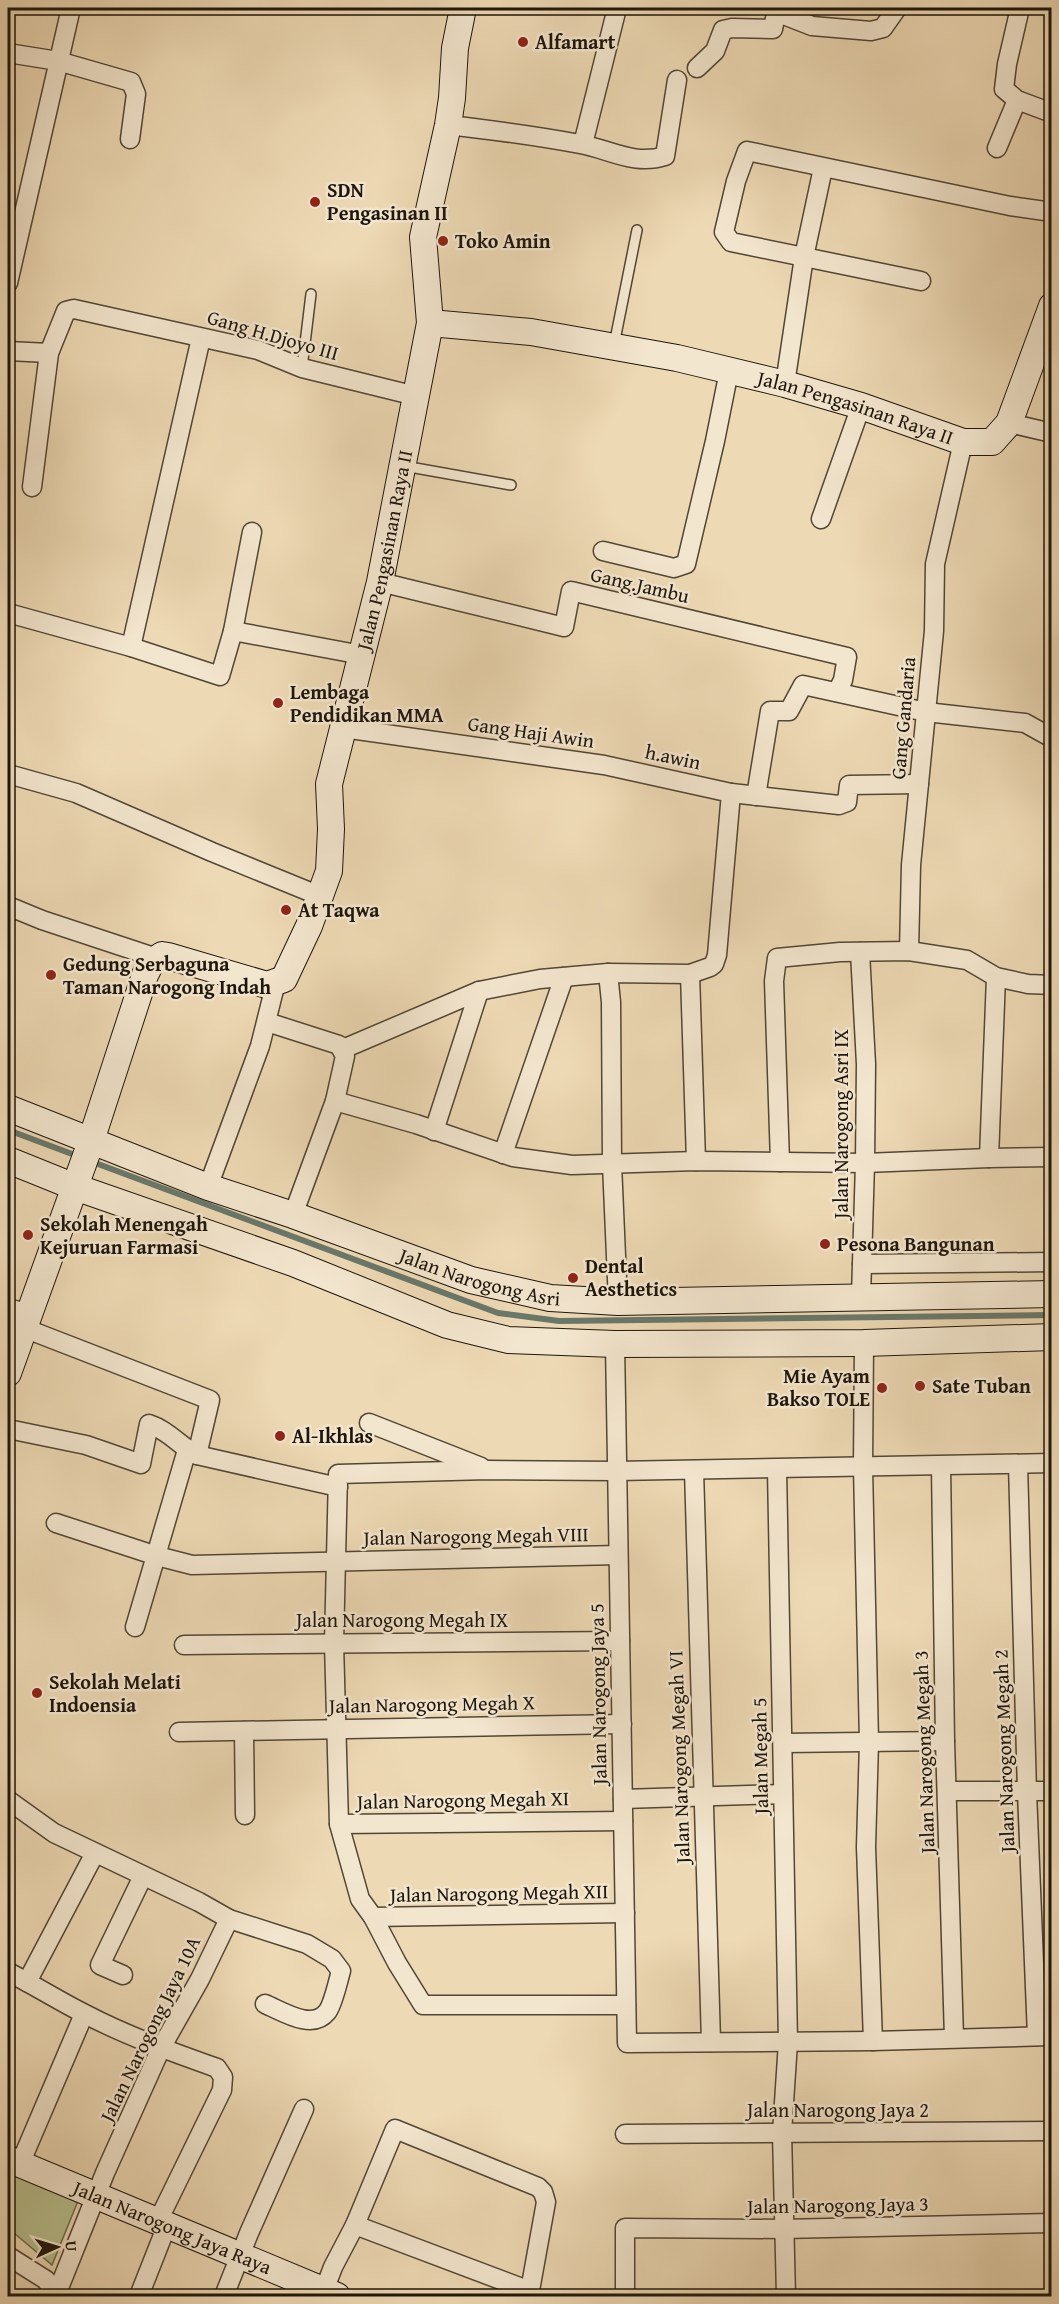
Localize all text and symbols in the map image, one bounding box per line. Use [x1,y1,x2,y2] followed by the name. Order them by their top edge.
[535,27,616,56] place label: Alfamart
[516,35,530,49] marker: Alfamart
[327,175,448,227] place label: SDN Pengasinan II
[308,195,322,209] marker: SDN Pengasinan II
[455,226,551,255] place label: Toko Amin
[436,234,450,248] marker: Toko Amin
[204,302,342,367] street label: Gang H.Djoyo III
[752,362,958,452] street label: Jalan Pengasinan Raya II
[348,447,419,656] street label: Jalan Pengasinan Raya II
[588,559,693,610] street label: Gang.Jambu
[883,655,922,780] street label: Gang Gandaria
[290,677,444,729] place label: Lembaga Pendidikan MMA
[271,696,285,710] marker: Lembaga Pendidikan MMA
[466,708,596,755] street label: Gang Haji Awin
[643,736,704,777] street label: h.awin
[298,895,380,924] place label: At Taqwa
[279,903,293,917] marker: At Taqwa
[63,949,271,1001] place label: Gedung Serbaguna Taman Narogong Indah
[44,968,58,982] marker: Gedung Serbaguna Taman Narogong Indah
[826,1029,855,1222] street label: Jalan Narogong Asri IX
[40,1209,208,1261] place label: Sekolah Menengah Kejuruan Farmasi
[21,1228,35,1242] marker: Sekolah Menengah Kejuruan Farmasi
[837,1229,995,1258] place label: Pesona Bangunan
[818,1237,832,1251] marker: Pesona Bangunan
[392,1239,562,1313] street label: Jalan Narogong Asri
[585,1251,677,1303] place label: Dental Aesthetics
[566,1271,580,1285] marker: Dental Aesthetics
[767,1361,870,1413] place label: Mie Ayam Bakso TOLE
[932,1371,1031,1400] place label: Sate Tuban
[913,1379,927,1393] marker: Sate Tuban
[875,1381,889,1395] marker: Mie Ayam Bakso TOLE
[292,1421,373,1450] place label: Al-Ikhlas
[273,1429,287,1443] marker: Al-Ikhlas
[360,1519,589,1552] street label: Jalan Narogong Megah VIII
[581,1603,614,1788] street label: Jalan Narogong Jaya 5
[293,1605,509,1634] street label: Jalan Narogong Megah IX
[985,1649,1022,1856] street label: Jalan Narogong Megah 2
[660,1650,697,1867] street label: Jalan Narogong Megah VI
[905,1650,942,1857] street label: Jalan Narogong Megah 3
[49,1667,181,1719] place label: Sekolah Melati Indoensia
[30,1686,44,1700] marker: Sekolah Melati Indoensia
[326,1687,536,1720] street label: Jalan Narogong Megah X
[744,1697,775,1818] street label: Jalan Megah 5
[354,1783,569,1816] street label: Jalan Narogong Megah XI
[387,1876,608,1909] street label: Jalan Narogong Megah XII
[91,1931,207,2129] street label: Jalan Narogong Jaya 10A
[744,2095,929,2124] street label: Jalan Narogong Jaya 2
[66,2172,277,2281] street label: Jalan Narogong Jaya Raya
[744,2188,929,2221] street label: Jalan Narogong Jaya 3
[27,2217,87,2277] north arrow
[60,2240,84,2252] text: U

